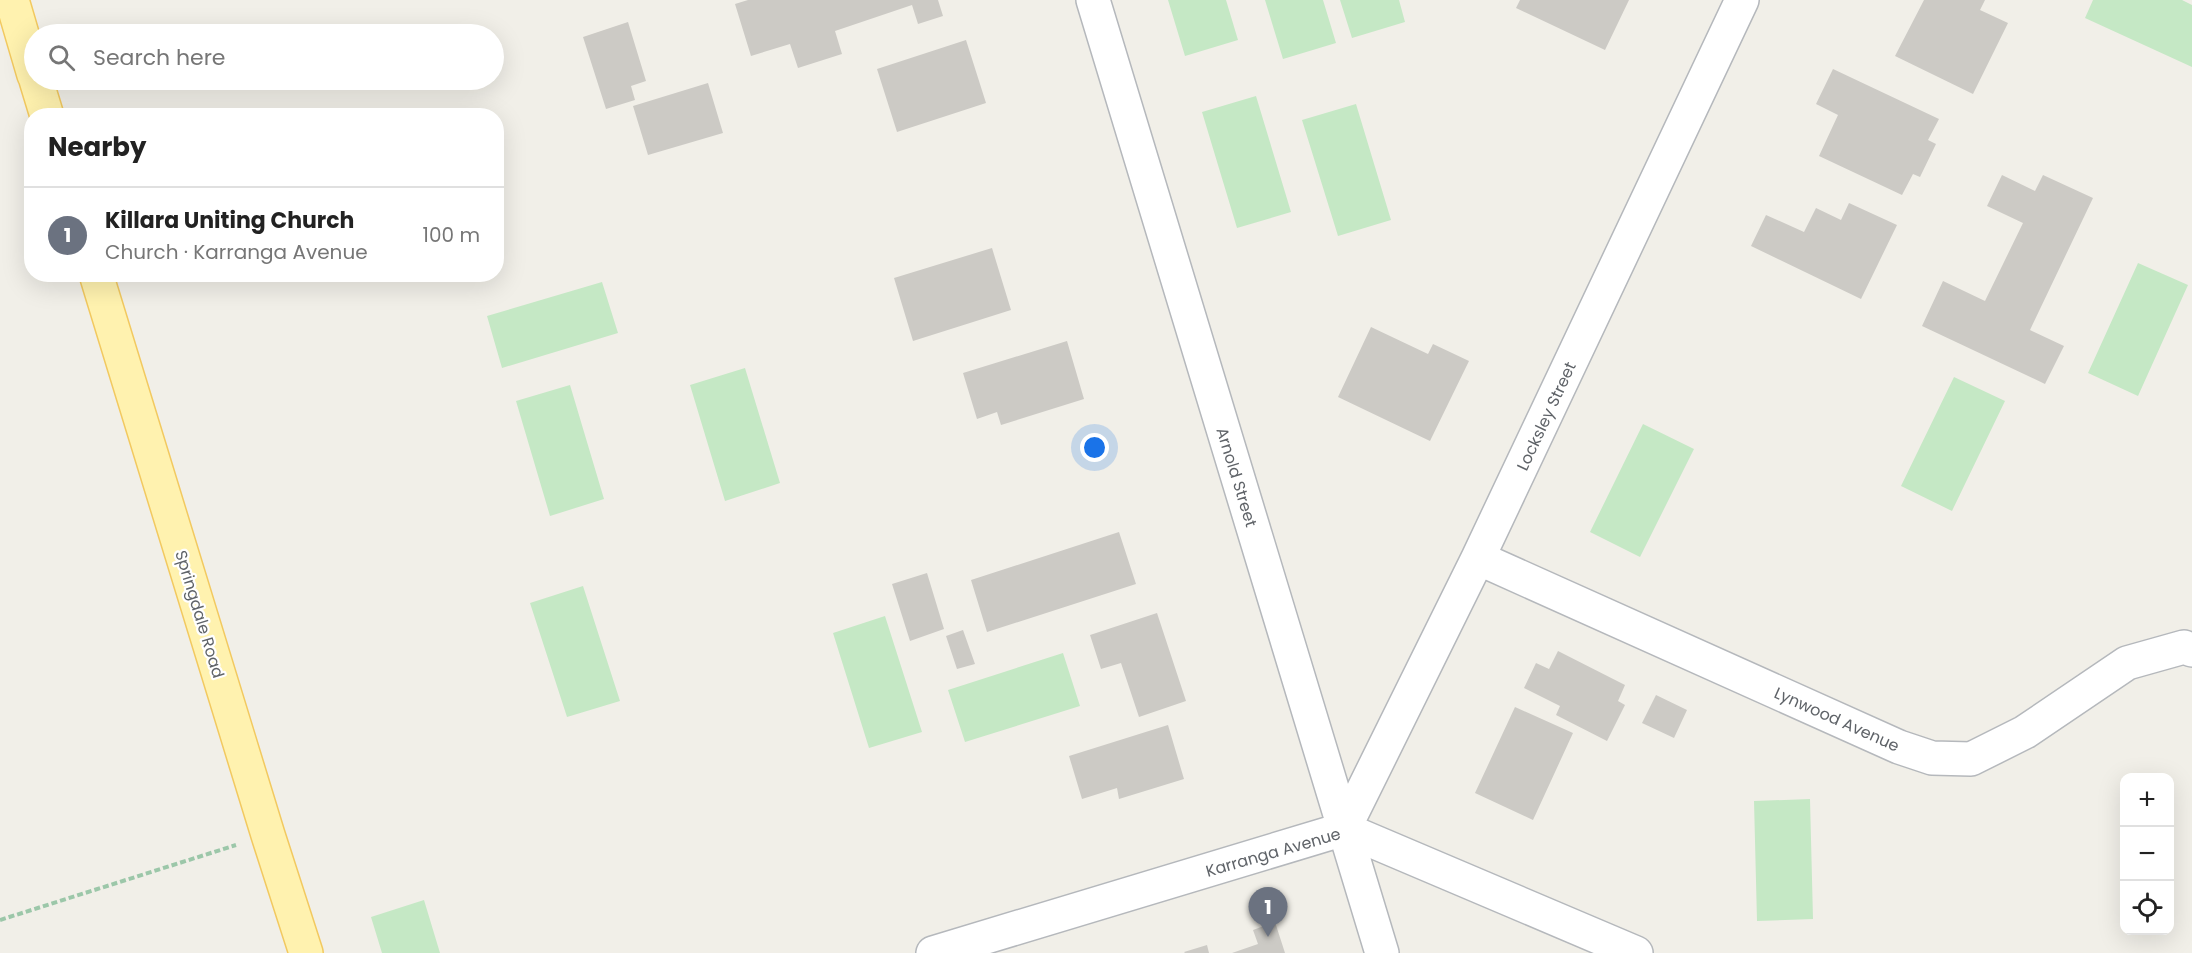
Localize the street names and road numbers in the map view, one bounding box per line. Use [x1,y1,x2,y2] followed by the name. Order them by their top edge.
[1511,358,1582,474] street label: Locksley Street
[1210,424,1263,530] street label: Arnold Street
[169,547,230,681] street label: Springdale Road
[1770,682,1903,757] street label: Lynwood Avenue
[1203,822,1343,883] street label: Karranga Avenue

